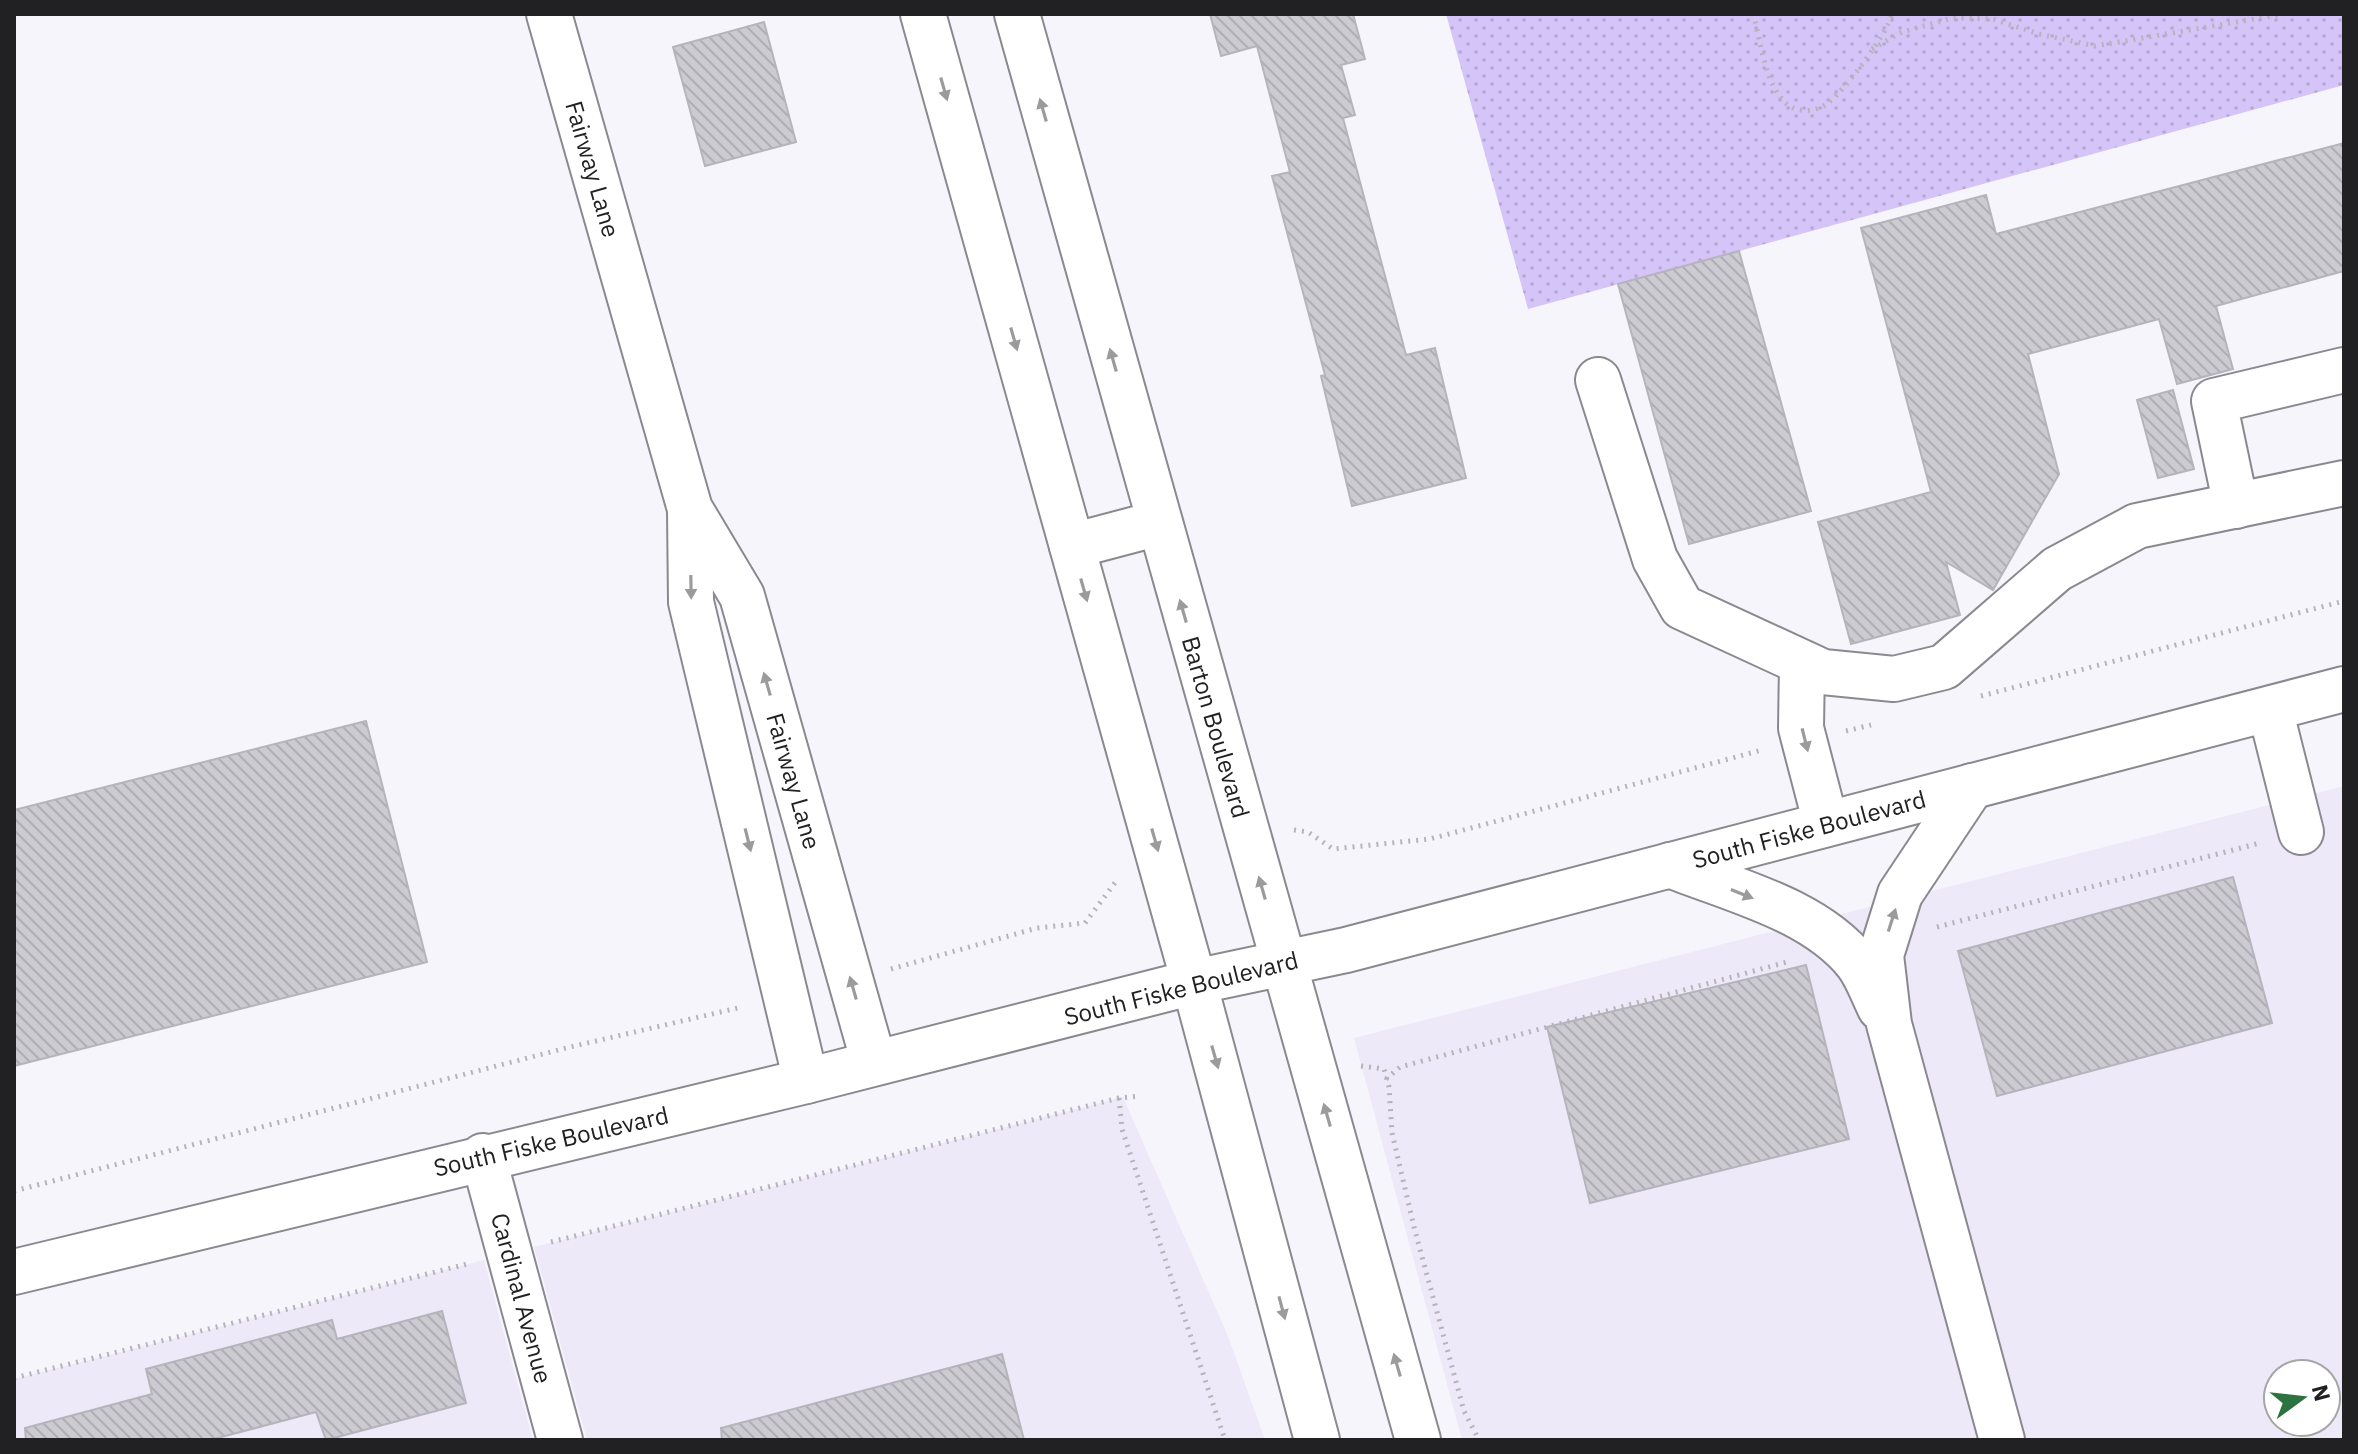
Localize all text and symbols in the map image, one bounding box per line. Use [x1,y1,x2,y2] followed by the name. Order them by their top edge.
[938,77,950,102] one-way arrow
[558,97,628,241] street label: Fairway Lane
[1037,97,1049,122] one-way arrow
[1008,328,1021,352] one-way arrow
[1107,348,1119,373] one-way arrow
[685,575,697,600] one-way arrow
[1079,577,1091,602] one-way arrow
[1177,598,1189,623] one-way arrow
[1175,632,1257,822] street label: Barton Boulevard
[760,671,772,696] one-way arrow
[759,709,829,853] street label: Fairway Lane
[1799,728,1811,753] one-way arrow
[1689,782,1929,876] street label: South Fiske Boulevard
[743,828,755,853] one-way arrow
[1149,828,1161,853] one-way arrow
[1255,875,1268,899] one-way arrow
[1730,888,1754,901] one-way arrow
[1886,908,1898,932] one-way arrow
[1061,943,1301,1033] street label: South Fiske Boulevard
[846,975,859,999] one-way arrow
[1209,1045,1222,1069] one-way arrow
[430,1098,672,1184] street label: South Fiske Boulevard
[1320,1102,1333,1126] one-way arrow
[484,1209,560,1387] street label: Cardinal Avenue
[1277,1296,1289,1321] one-way arrow
[1391,1352,1403,1377] one-way arrow
[2262,1358,2342,1438] north arrow
[2306,1381,2338,1404] text: N

